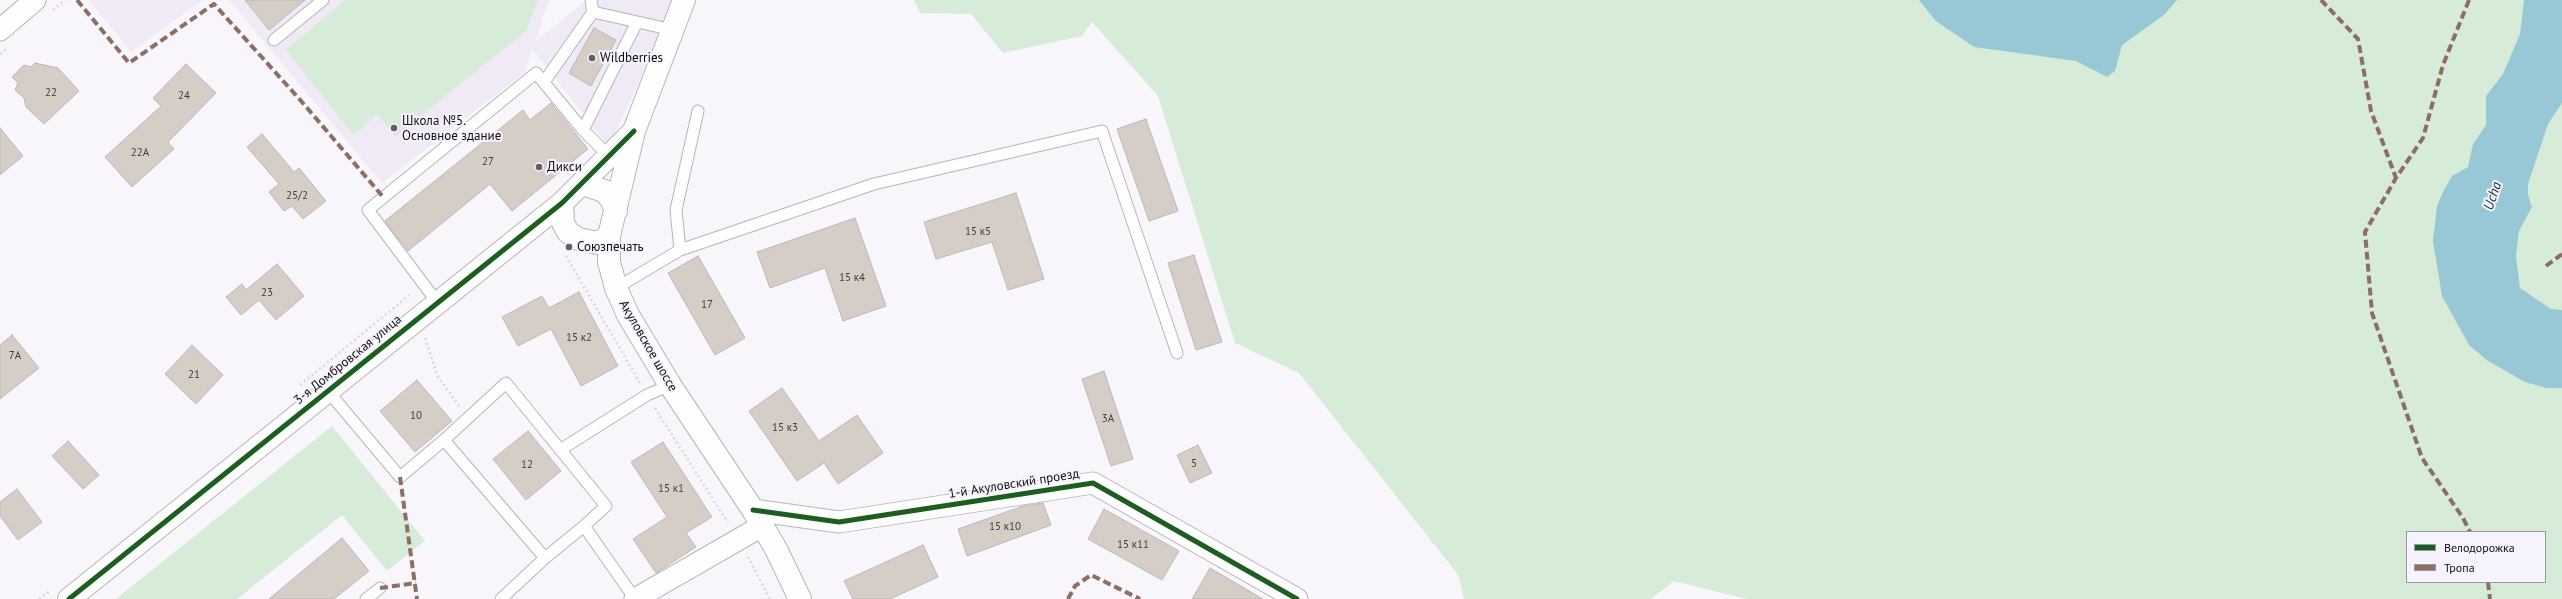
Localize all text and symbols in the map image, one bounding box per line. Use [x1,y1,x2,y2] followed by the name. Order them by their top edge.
[600,50,663,66] place label: Wildberries
[587,53,597,63] marker: Wildberries
[45,86,57,100] house number: 22
[178,89,190,103] house number: 24
[402,113,501,144] place label: Школа №5. Основное здание
[389,123,399,133] marker: Школа №5. Основное здание
[131,146,149,160] house number: 22А
[482,155,494,169] house number: 27
[547,159,582,175] place label: Дикси
[534,162,544,172] marker: Дикси
[2480,180,2506,212] water label: Ucha
[286,189,308,203] house number: 25/2
[965,225,991,239] house number: 15 к5
[577,239,644,255] place label: Союзпечать
[564,242,574,252] marker: Союзпечать
[839,271,865,285] house number: 15 к4
[261,286,273,300] house number: 23
[616,298,680,394] street label: Акуловское шоссе
[701,298,713,312] house number: 17
[291,312,405,408] street label: 3-я Домбровская улица
[566,331,592,345] house number: 15 к2
[9,349,21,363] house number: 7А
[188,368,200,382] house number: 21
[410,409,422,423] house number: 10
[1102,412,1114,426] house number: 3А
[772,421,798,435] house number: 15 к3
[1191,457,1197,471] house number: 5
[521,458,533,472] house number: 12
[948,466,1080,502] street label: 1-й Акуловский проезд
[658,482,684,496] house number: 15 к1
[989,520,1021,534] house number: 15 к10
[2406,531,2546,583] legend
[1117,538,1149,552] house number: 15 к11
[2444,540,2515,555] text: Велодорожка
[2444,560,2475,575] text: Тропа

